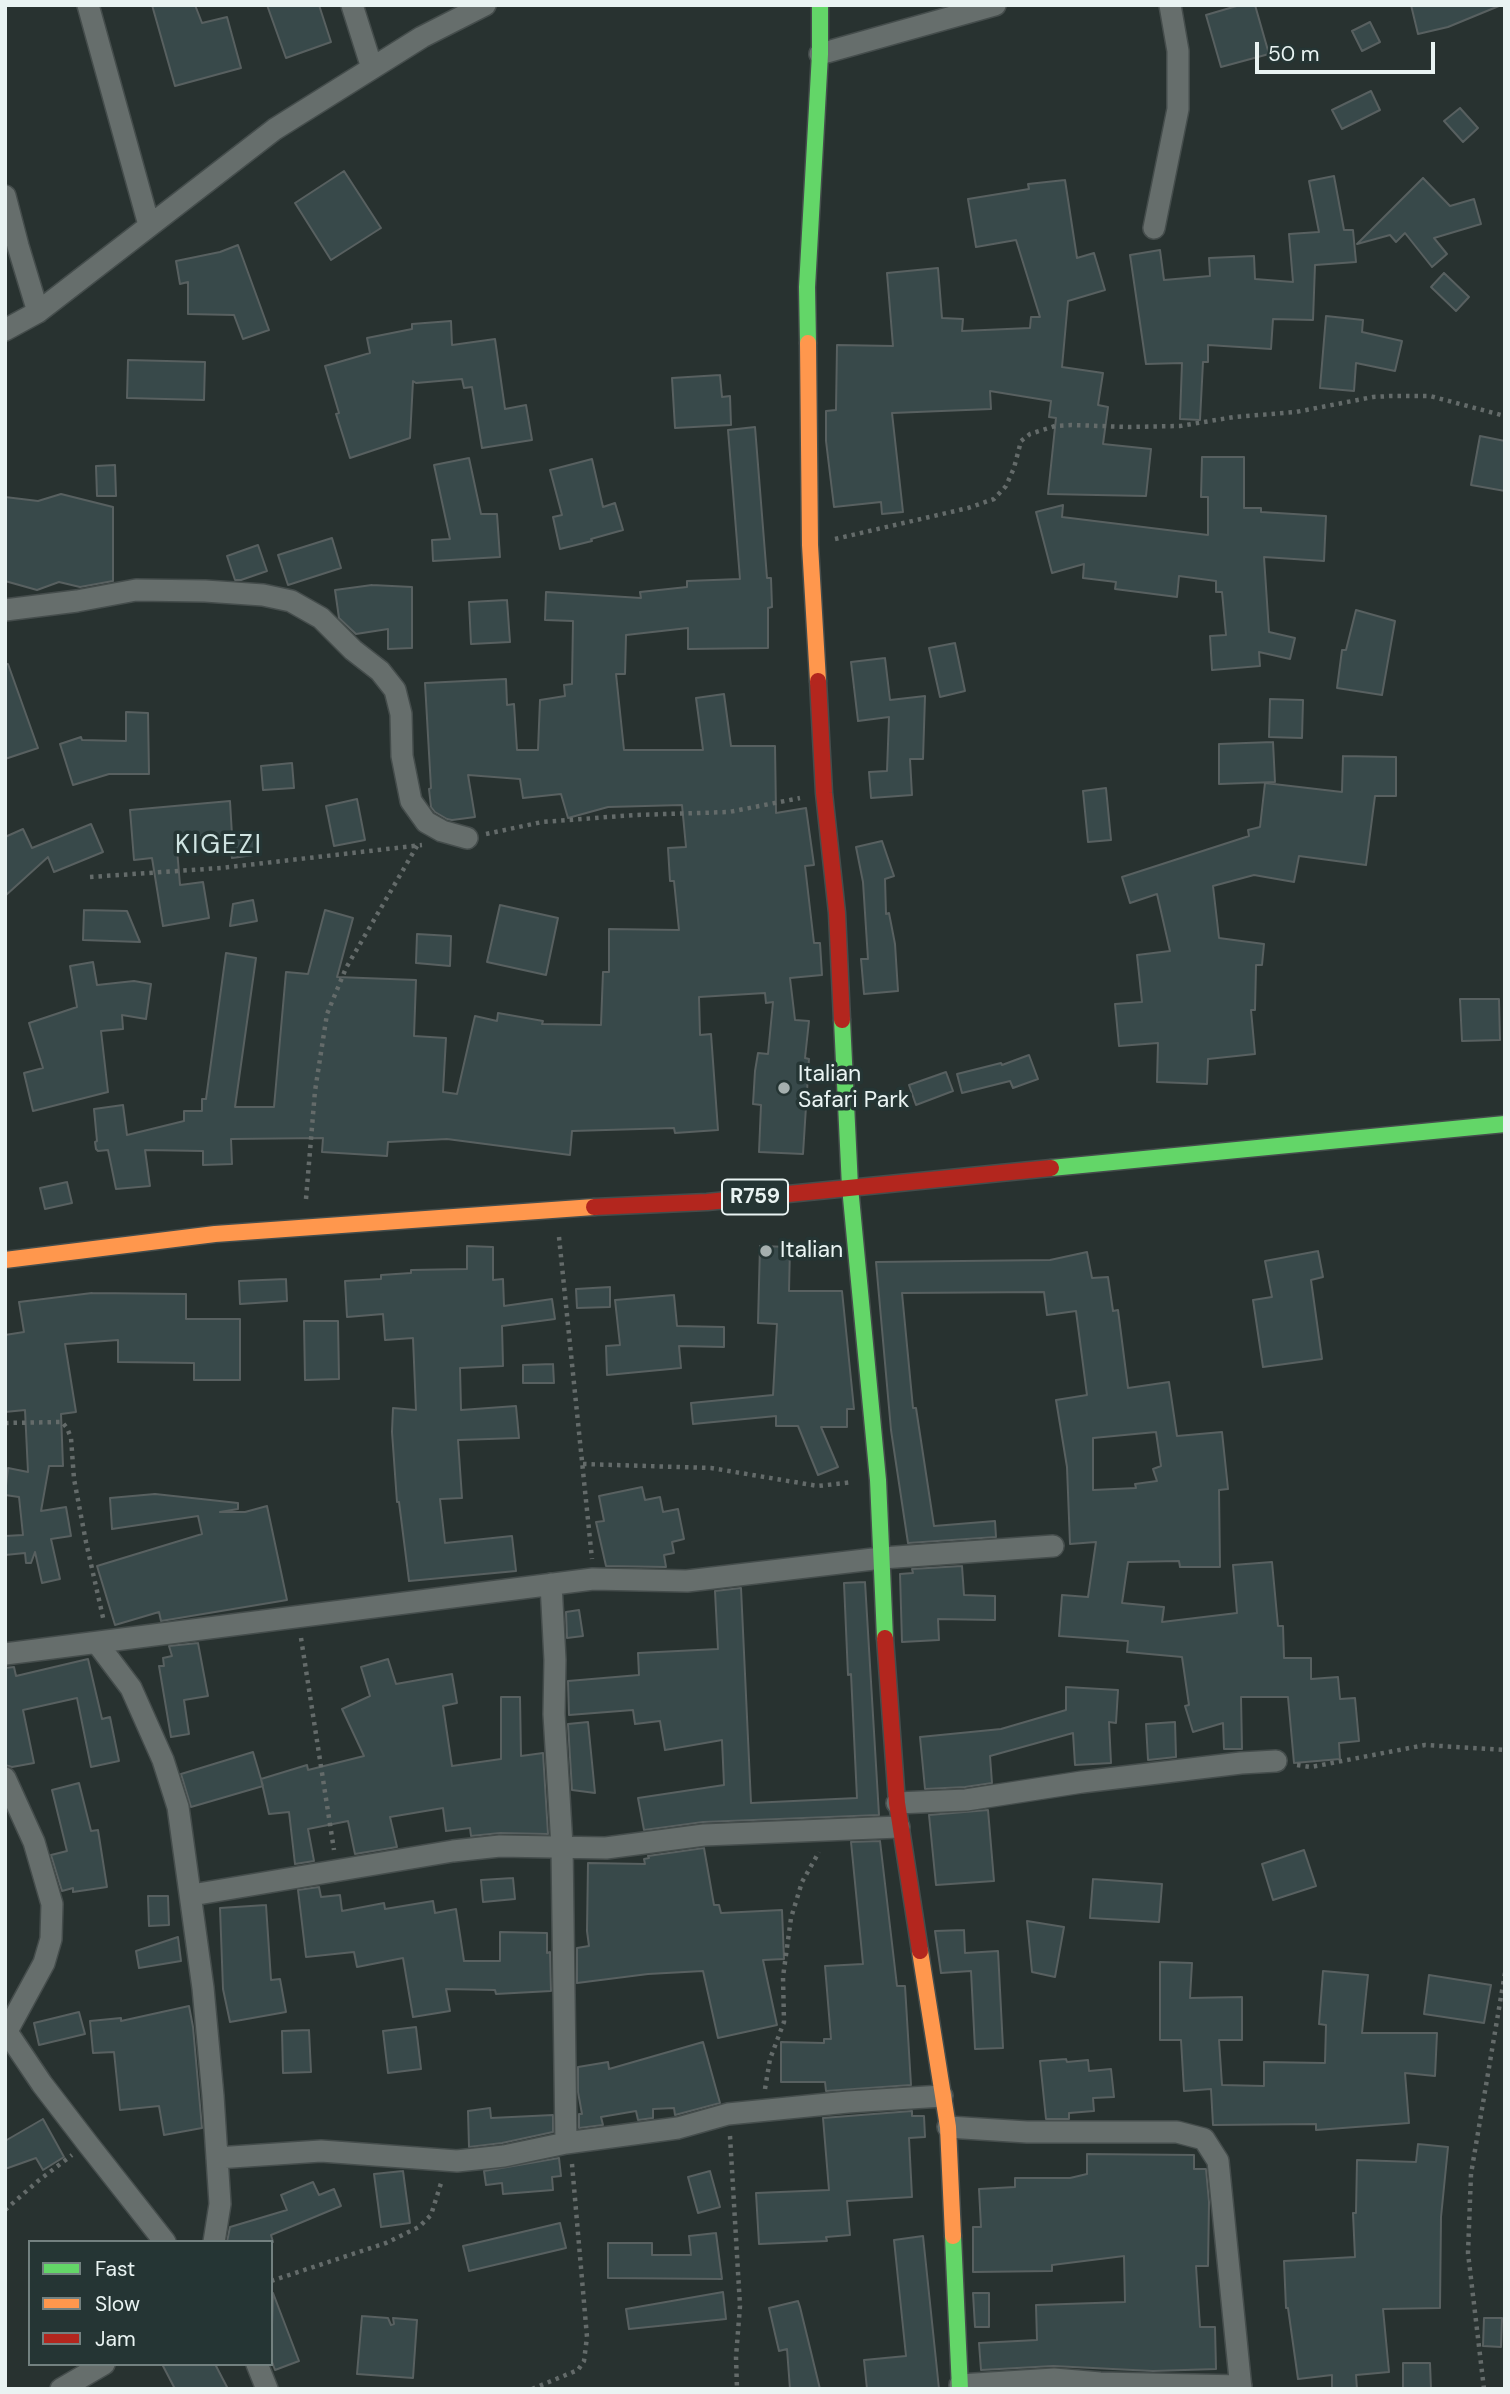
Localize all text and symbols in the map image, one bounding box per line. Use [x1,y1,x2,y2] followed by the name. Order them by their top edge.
[1258,28,1438,72] scale bar
[1268,40,1319,68] text: 50 m
[176,830,262,862] district label: KIGEZI
[798,1061,909,1115] place label: Italian Safari Park
[776,1080,792,1096] marker: Italian Safari Park
[722,1180,788,1214] road number: R759
[780,1237,843,1265] place label: Italian
[758,1243,774,1259] marker: Italian
[28,2240,273,2366] legend
[95,2255,135,2283] text: Fast
[95,2290,140,2318] text: Slow
[95,2325,136,2353] text: Jam

